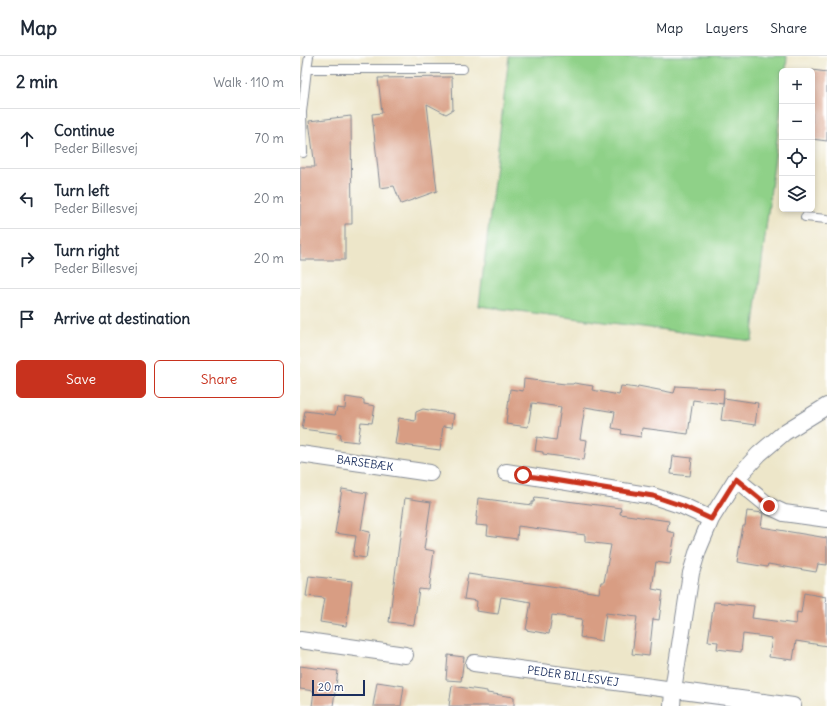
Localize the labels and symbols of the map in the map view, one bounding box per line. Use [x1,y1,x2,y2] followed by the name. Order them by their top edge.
[336,452,394,474] street label: BARSEBÆK
[514,466,532,484] route start
[760,497,778,515] route end
[526,663,620,689] street label: PEDER BILLESVEJ
[312,678,365,697] scale bar

